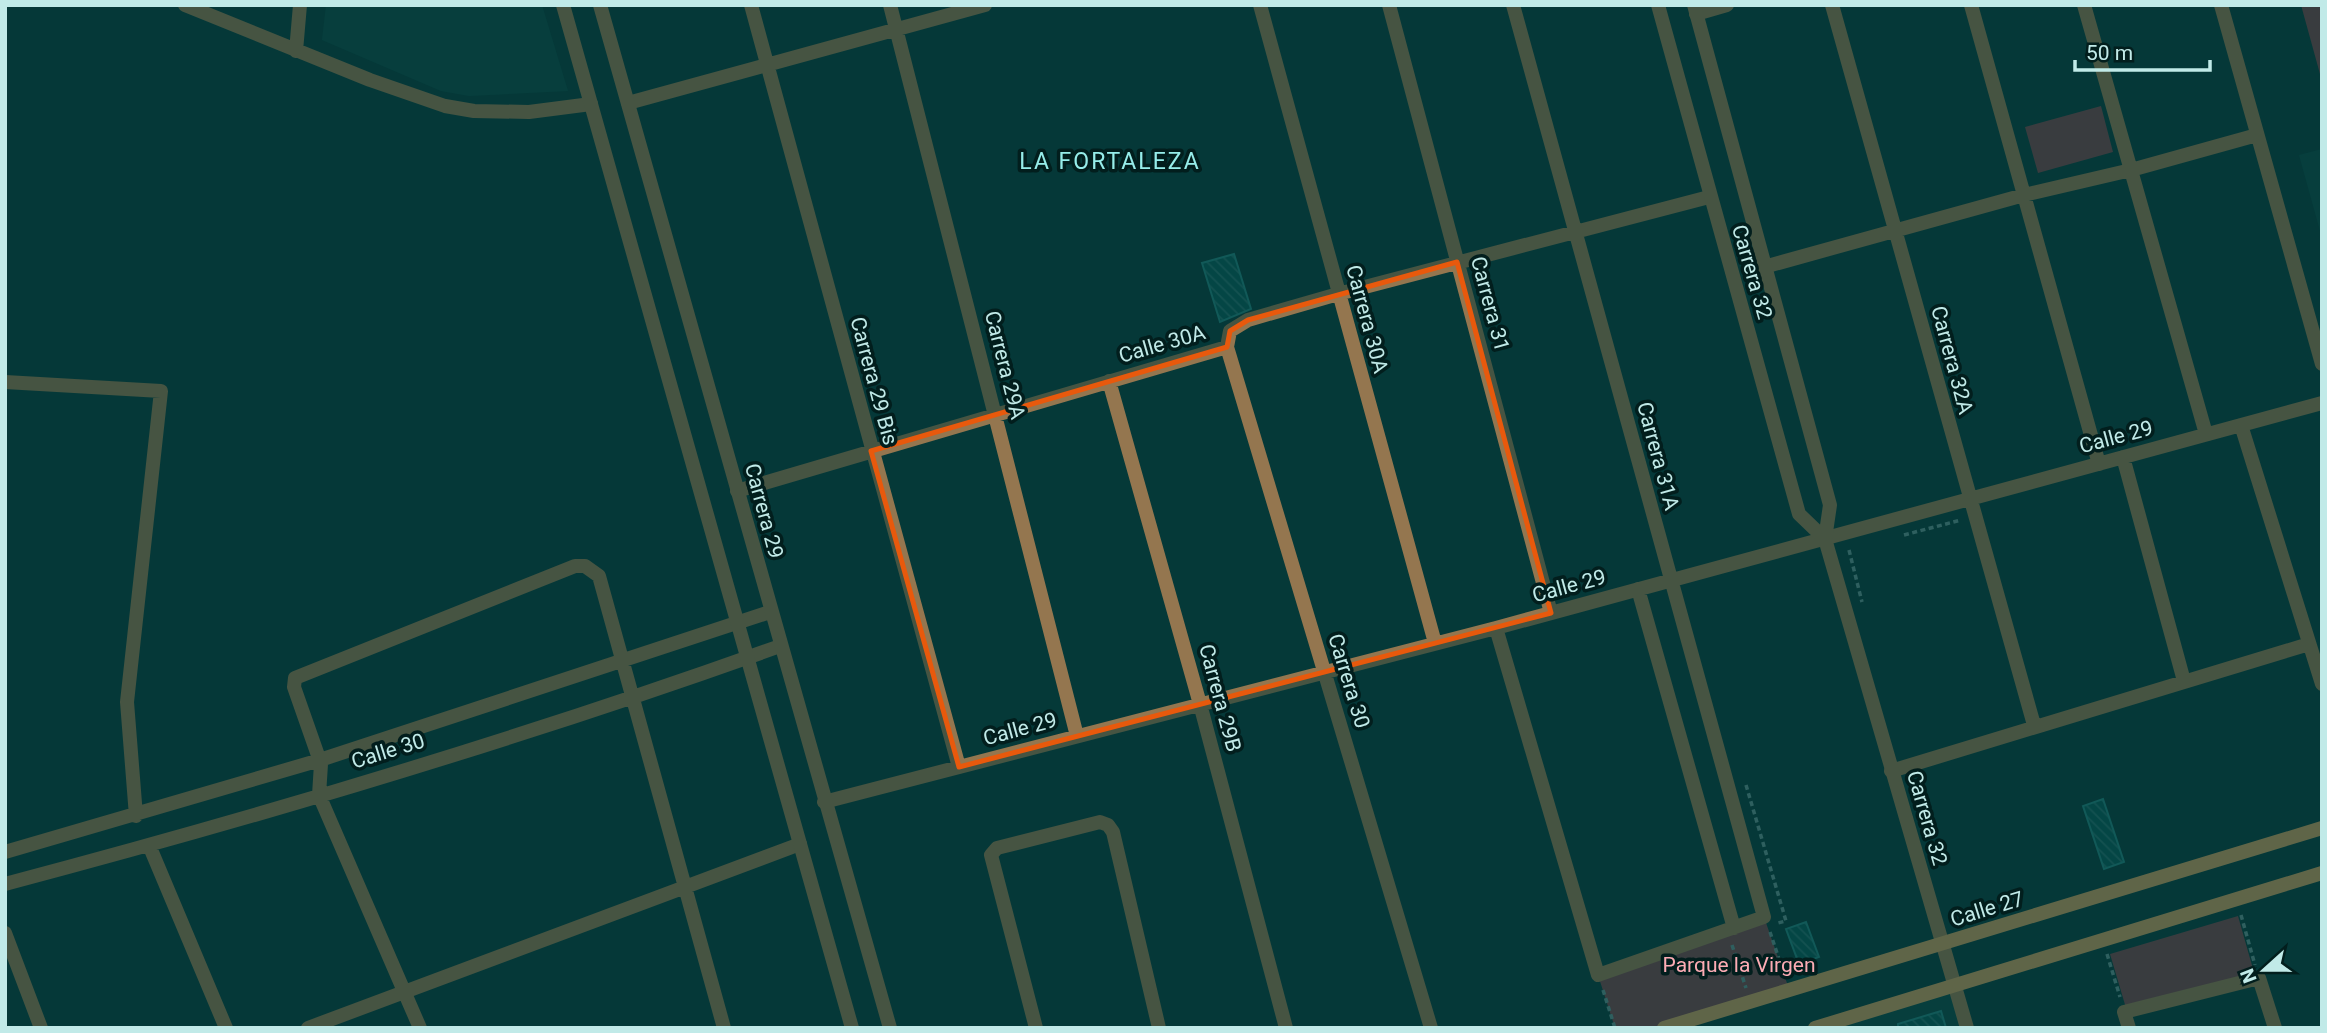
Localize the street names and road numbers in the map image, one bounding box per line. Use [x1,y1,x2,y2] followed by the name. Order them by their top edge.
[1727,222,1777,322] street label: Carrera 32
[1466,254,1514,354] street label: Carrera 31
[1341,262,1393,376] street label: Carrera 30A
[1926,303,1978,417] street label: Carrera 32A
[980,308,1030,422] street label: Carrera 29A
[845,314,903,448] street label: Carrera 29 Bis
[1116,320,1208,368] street label: Calle 30A
[1632,399,1684,513] street label: Carrera 31A
[2077,416,2155,458] street label: Calle 29
[740,461,788,561] street label: Carrera 29
[1530,565,1608,607] street label: Calle 29
[1323,631,1375,731] street label: Carrera 30
[1194,642,1246,754] street label: Carrera 29B
[981,708,1059,750] street label: Calle 29
[349,729,427,773] street label: Calle 30
[1902,768,1952,868] street label: Carrera 32
[1948,887,2026,931] street label: Calle 27

